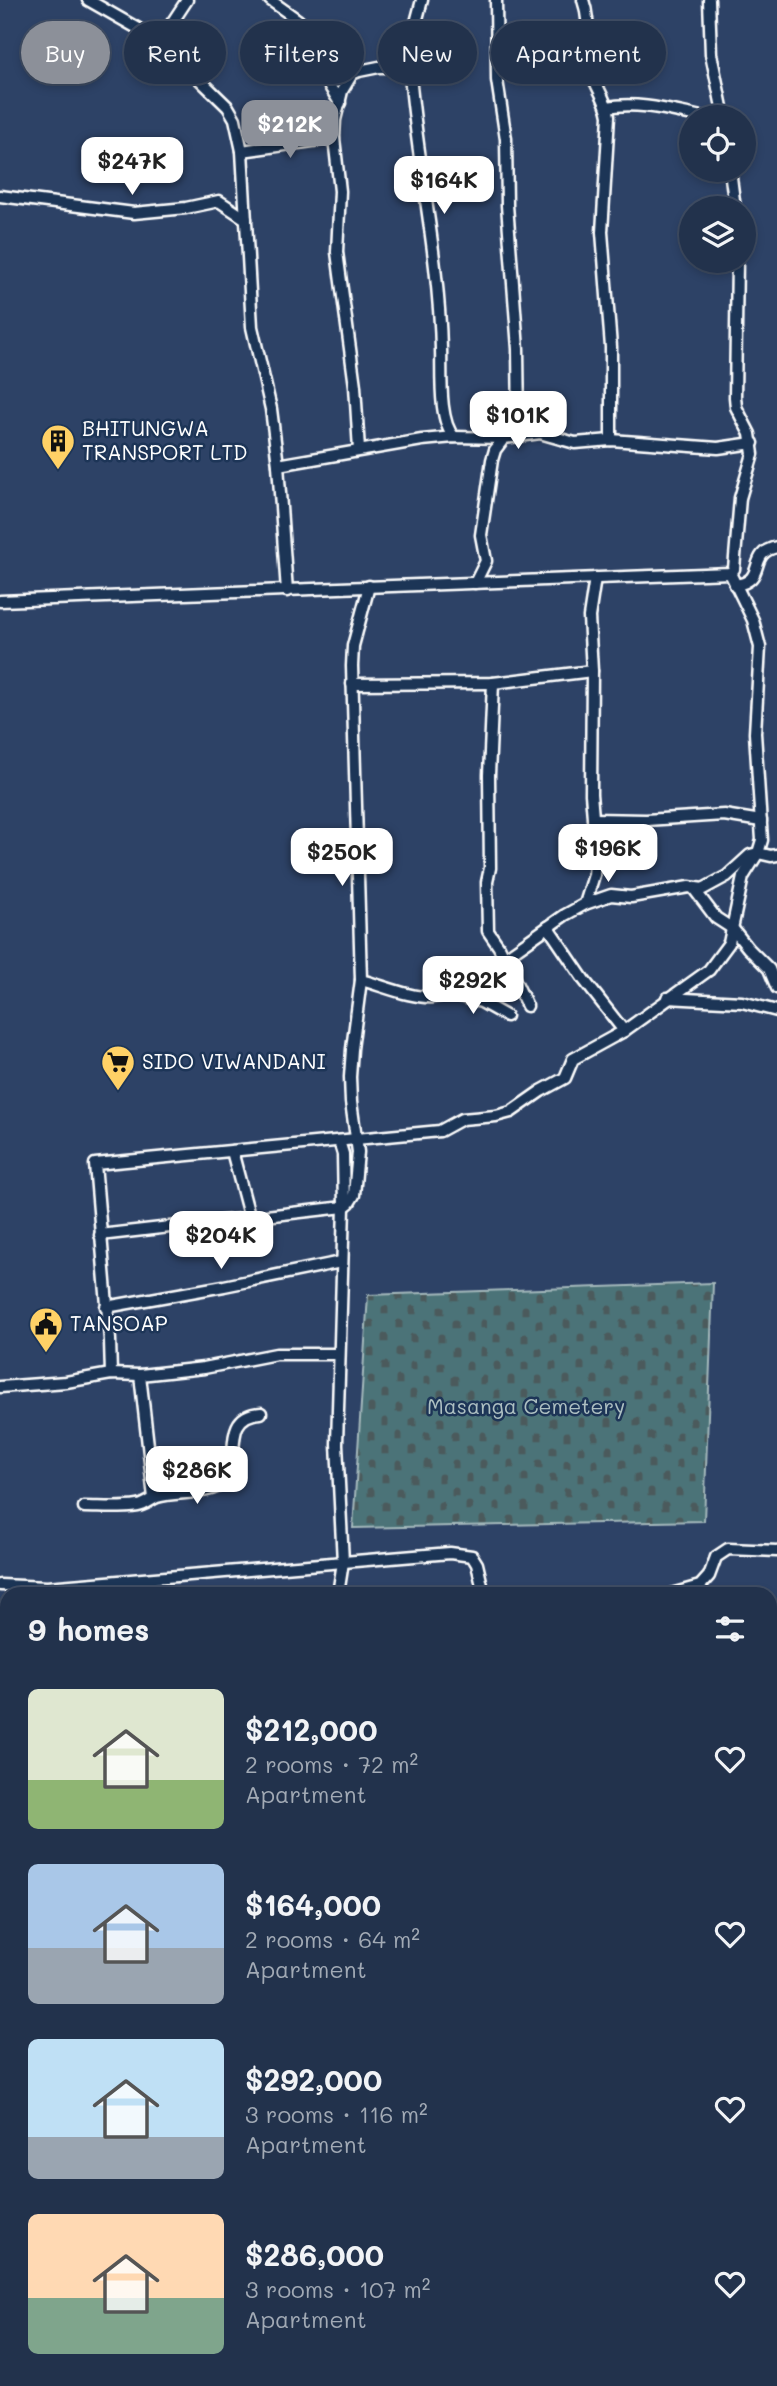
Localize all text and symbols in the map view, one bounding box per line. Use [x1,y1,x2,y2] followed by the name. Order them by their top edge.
[21,21,110,84] chip: Buy
[124,21,226,84] chip: Rent
[240,21,364,84] chip: Filters
[378,21,477,84] chip: New
[491,21,666,84] chip: Apartment
[241,100,339,160] pin: $212K
[679,105,756,273] map controls
[679,105,756,182] button: locate
[257,108,323,138] text: $212K
[83,138,181,197] pin: $247K
[97,145,167,175] text: $247K
[395,156,493,216] pin: $164K
[410,164,478,194] text: $164K
[679,196,756,273] button: layers
[469,392,567,451] pin: $101K
[486,399,550,429] text: $101K
[82,414,248,465] place label: BHITUNGWA TRANSPORT LTD
[39,422,77,471] building icon: BHITUNGWA TRANSPORT LTD
[559,824,657,884] pin: $196K
[293,828,391,888] pin: $250K
[574,832,642,862] text: $196K
[307,836,377,866] text: $250K
[424,956,522,1016] pin: $292K
[439,964,507,994] text: $292K
[99,1043,137,1092] supermarket icon: SIDO VIWANDANI
[142,1047,326,1074] place label: SIDO VIWANDANI
[172,1212,270,1271] pin: $204K
[185,1219,257,1249] text: $204K
[27,1305,65,1354] public building icon: TANSOAP
[70,1309,168,1336] place label: TANSOAP
[427,1392,625,1419] park label: Masanga Cemetery
[148,1446,246,1506] pin: $286K
[162,1454,232,1484] text: $286K
[28,1609,149,1649] text: 9 homes
[711,1610,749,1648] icon: filters
[245,1709,377,1749] text: $212,000
[84,1717,168,1801] icon: home
[711,1740,749,1778] icon: heart
[245,1749,418,1779] text: 2 rooms · 72 m²
[245,1779,367,1809] text: Apartment
[245,1884,381,1924] text: $164,000
[84,1892,168,1976] icon: home
[711,1915,749,1953] icon: heart
[245,1924,420,1954] text: 2 rooms · 64 m²
[245,1954,367,1984] text: Apartment
[245,2059,382,2099] text: $292,000
[84,2067,168,2151] icon: home
[711,2090,749,2128] icon: heart
[245,2099,428,2129] text: 3 rooms · 116 m²
[245,2129,367,2159] text: Apartment
[245,2234,384,2274] text: $286,000
[84,2242,168,2326] icon: home
[711,2265,749,2303] icon: heart
[245,2274,431,2304] text: 3 rooms · 107 m²
[245,2304,367,2334] text: Apartment

